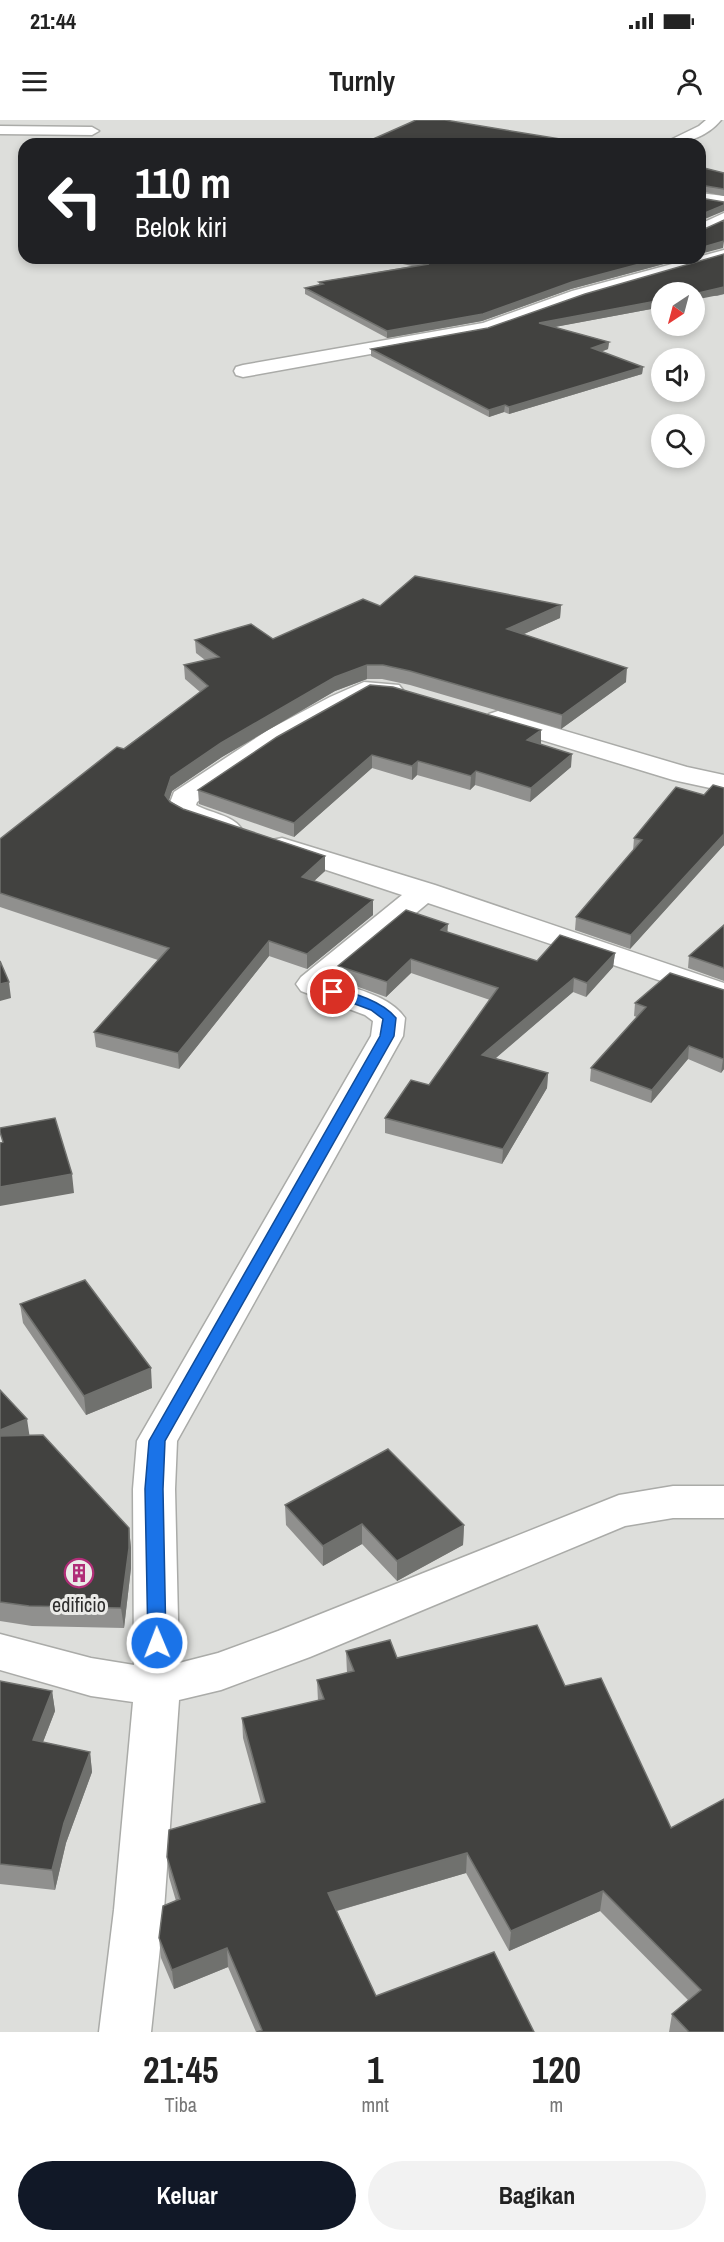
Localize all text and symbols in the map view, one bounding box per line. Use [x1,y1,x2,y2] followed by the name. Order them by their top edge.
[30,6,76,36] text: 21:44
[329,63,395,99] text: Turnly
[18,65,51,98] icon: menu
[673,65,706,98] icon: person
[135,155,231,211] text: 110 m
[36,162,114,240] icon: left
[135,209,227,245] text: Belok kiri
[651,282,705,336] north arrow
[651,282,705,468] map controls
[651,348,705,402] button: sound
[651,414,705,468] button: search
[307,966,358,1017] pin
[316,975,349,1008] icon: arrive
[63,1557,95,1589] building icon: edificio
[52,1591,106,1618] place label: edificio
[125,1611,189,1675] position arrow
[143,2046,218,2094] text: 21:45
[367,2046,383,2094] text: 1
[532,2046,581,2094] text: 120
[164,2091,197,2118] text: Tiba
[361,2091,389,2118] text: mnt
[550,2091,563,2118] text: m
[18,2161,356,2230] button: Keluar
[368,2161,706,2230] button: Bagikan

